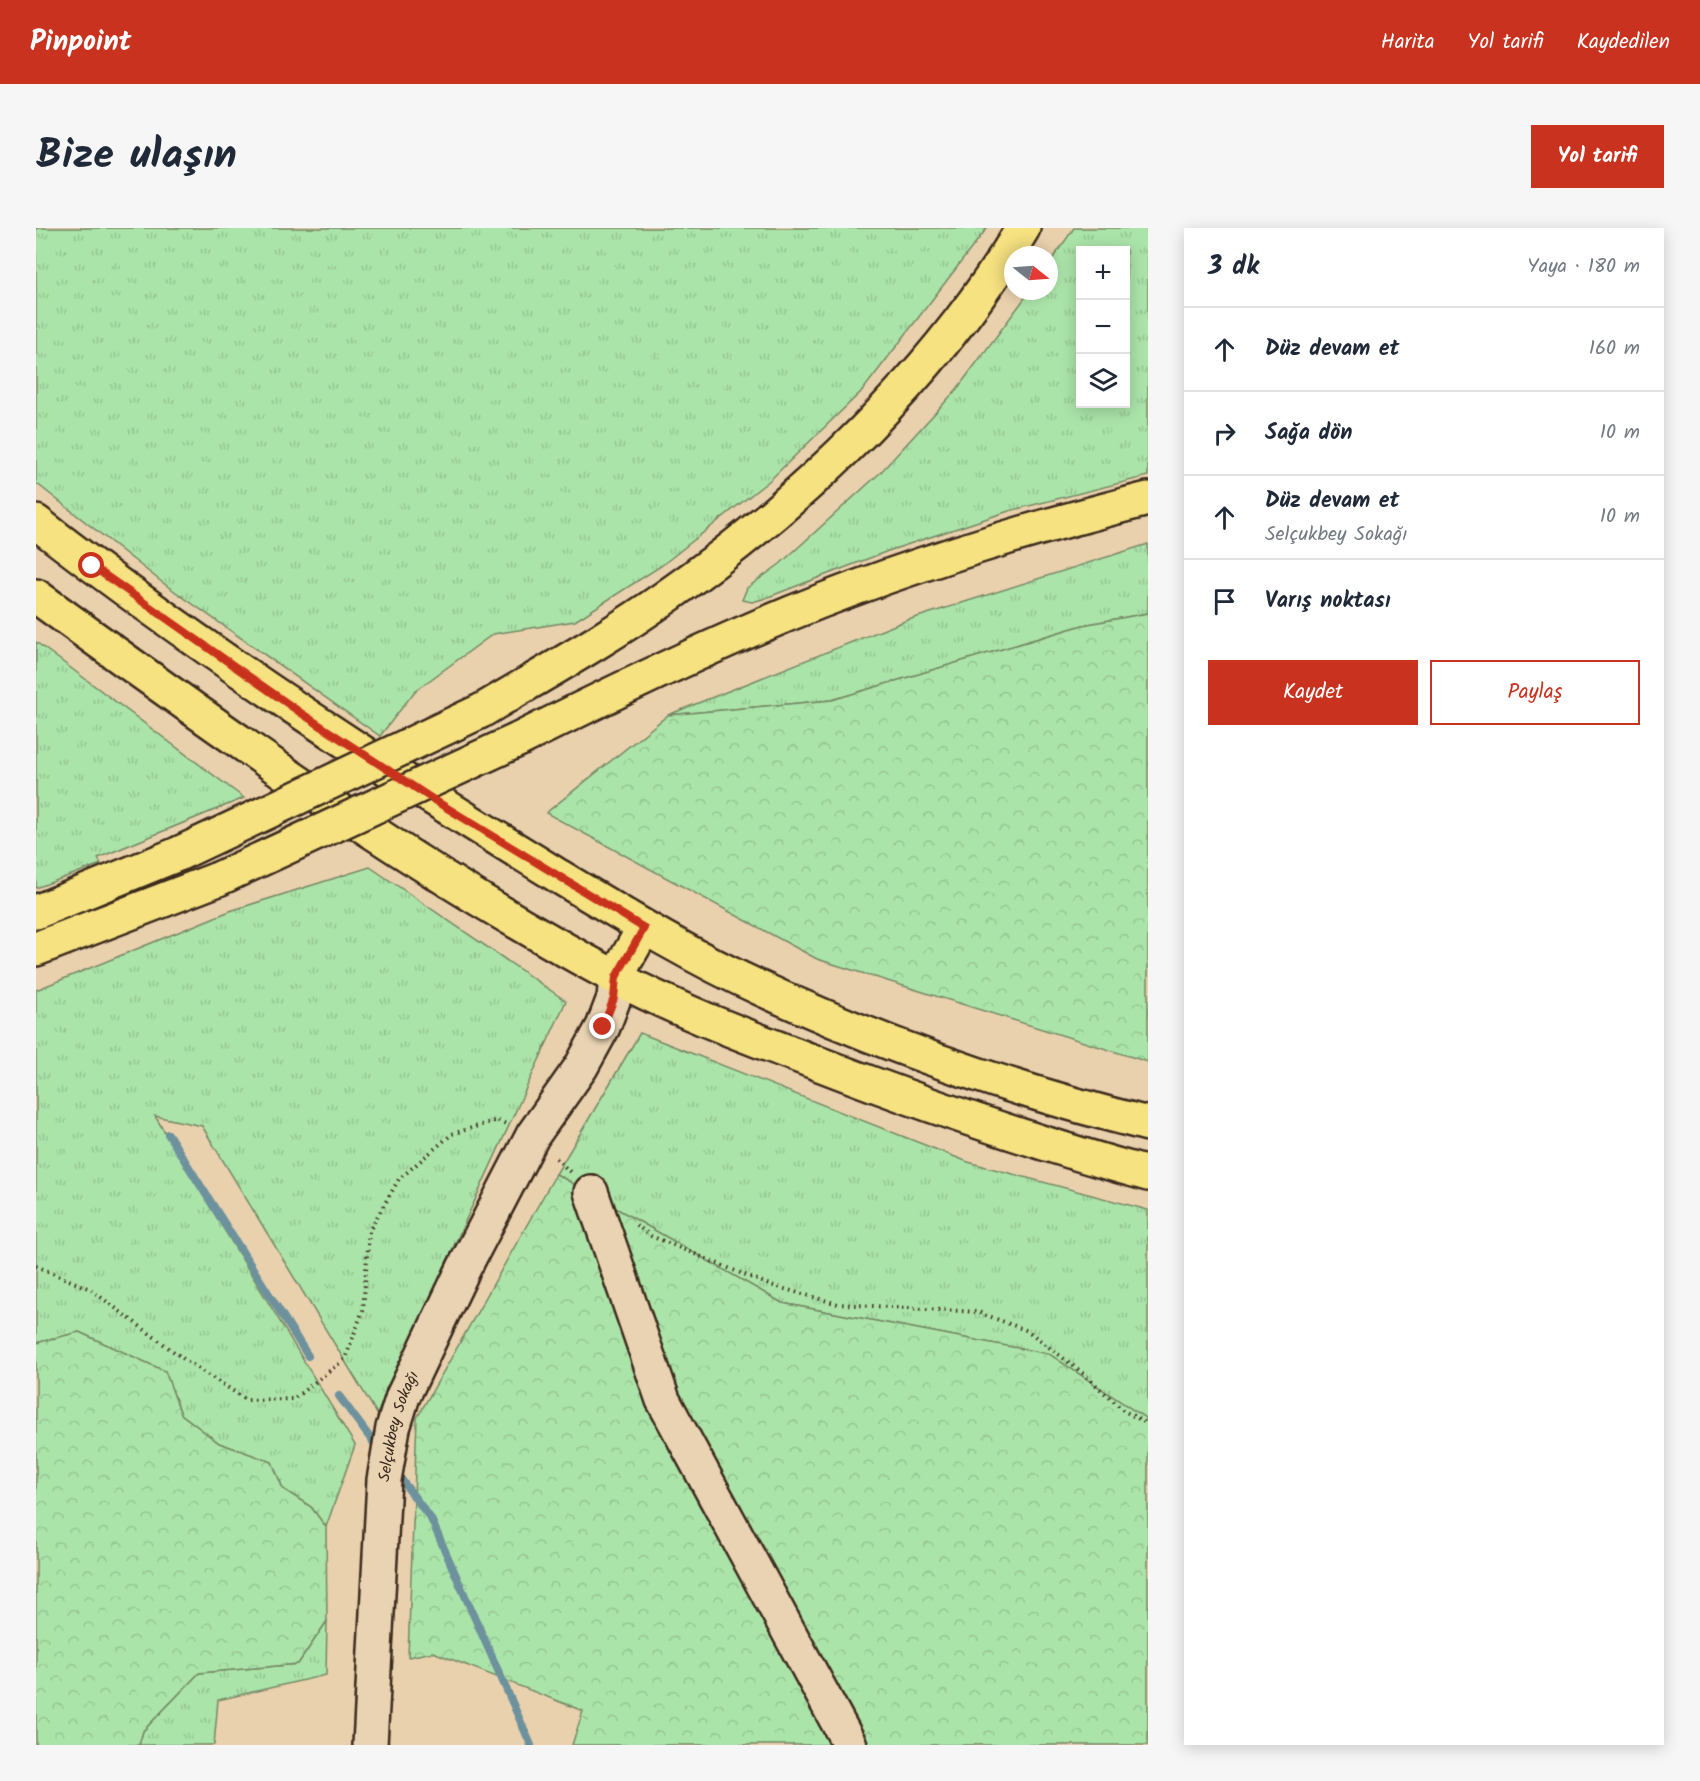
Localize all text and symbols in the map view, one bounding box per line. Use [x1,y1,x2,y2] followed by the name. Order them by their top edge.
[30,20,131,65] text: Pinpoint
[1381,26,1435,59] text: Harita
[1468,26,1544,59] text: Yol tarifi
[1577,26,1670,59] text: Kaydedilen
[36,123,237,190] text: Bize ulaşın
[1531,125,1664,188] button: Yol tarifi
[1004,246,1058,300] north arrow
[1076,246,1130,408] map controls
[1076,246,1130,300] button: +
[1208,246,1259,288] text: 3 dk
[1527,251,1640,283] text: Yaya · 180 m
[1076,300,1130,354] button: −
[1265,332,1399,367] text: Düz devam et
[1208,333,1241,366] icon: ahead
[1589,333,1640,365] text: 160 m
[1076,354,1130,408] button: layers
[1265,416,1352,451] text: Sağa dön
[1208,417,1241,450] icon: right
[1600,417,1640,449] text: 10 m
[1265,484,1399,519] text: Düz devam et
[1208,501,1241,534] icon: ahead
[1600,501,1640,533] text: 10 m
[1265,519,1407,551] text: Selçukbey Sokağı
[78,552,104,578] route start
[1265,584,1391,619] text: Varış noktası
[1208,585,1241,618] icon: arrive
[1208,660,1418,725] button: Kaydet
[1430,660,1640,725] button: Paylaş
[589,1013,615,1039] route end
[371,1367,426,1484] street label: Selçukbey Sokağı

